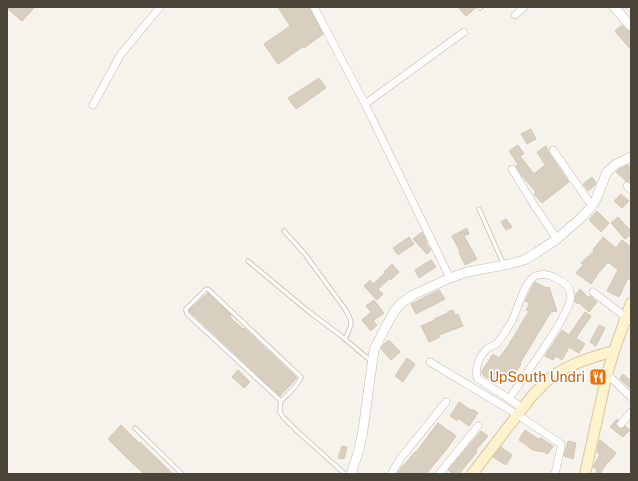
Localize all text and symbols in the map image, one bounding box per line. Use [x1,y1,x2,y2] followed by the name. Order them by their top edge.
[588,367,608,387] restaurant icon: UpSouth Undri
[489,369,585,385] place label: UpSouth Undri

